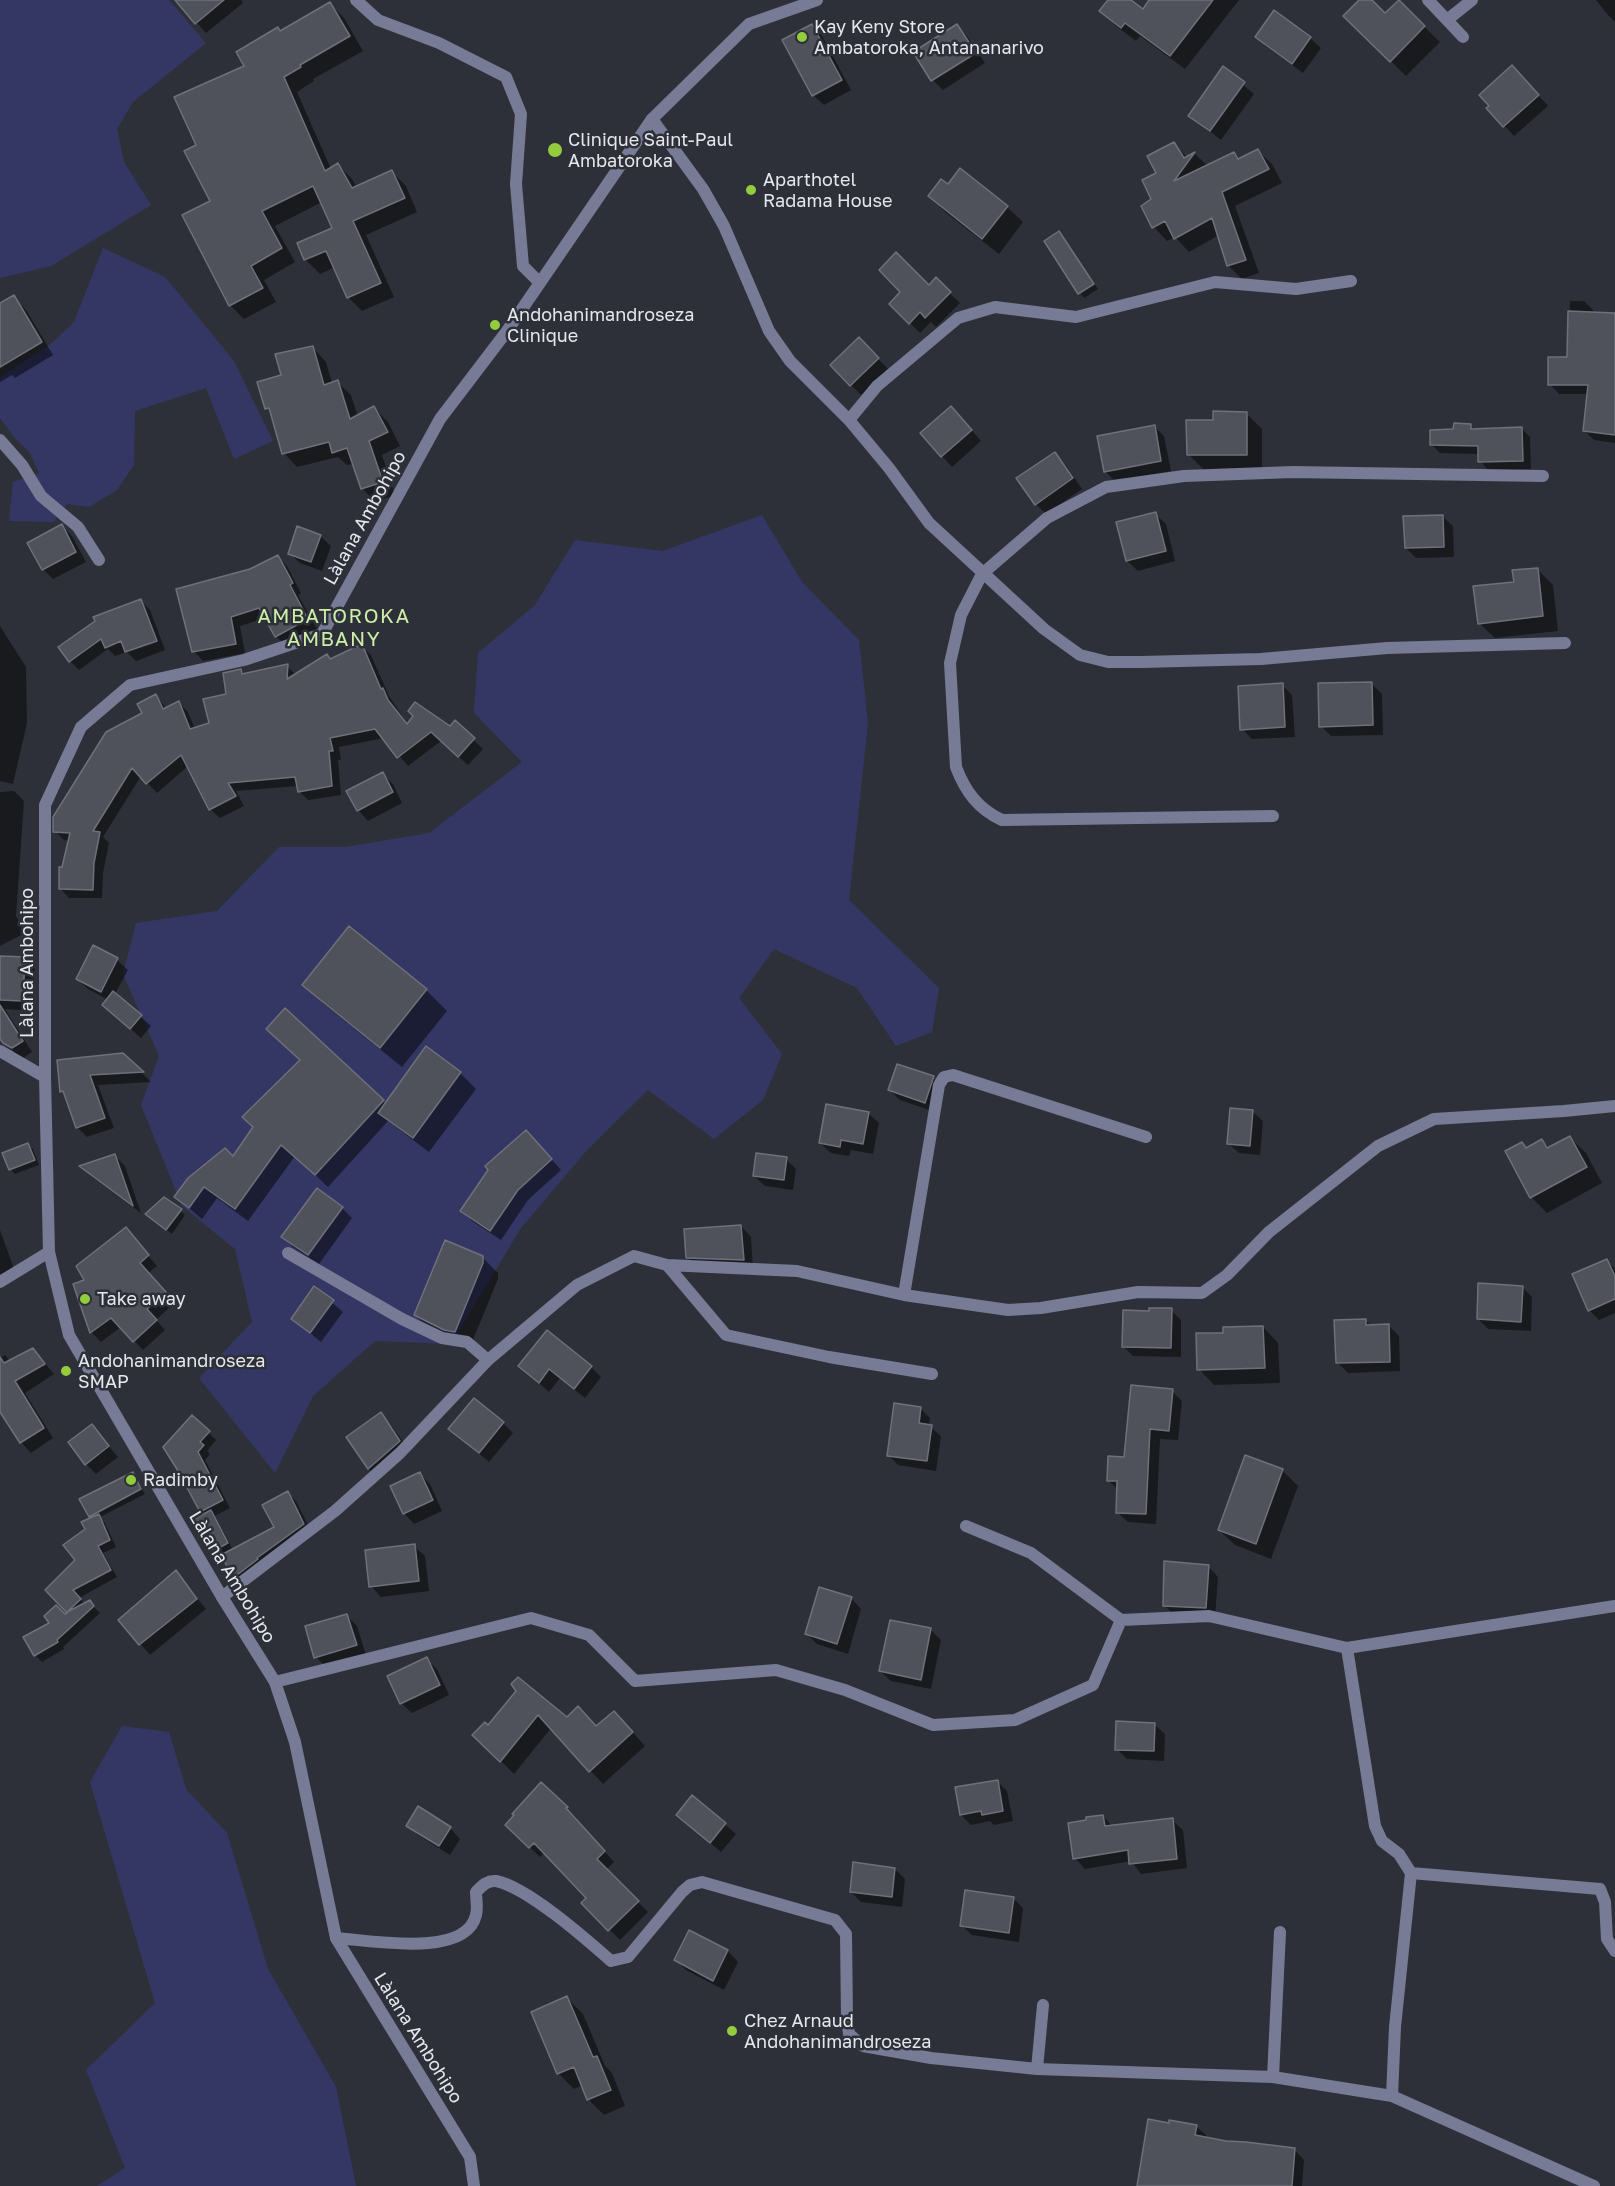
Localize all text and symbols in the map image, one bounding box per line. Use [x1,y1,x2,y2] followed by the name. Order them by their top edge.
[814,16,1044,58] place label: Kay Keny Store Ambatoroka, Antananarivo
[795,30,809,44] marker: Kay Keny Store Ambatoroka, Antananarivo
[568,129,733,172] place label: Clinique Saint-Paul Ambatoroka
[546,141,564,159] marker: Clinique Saint-Paul Ambatoroka
[763,169,892,212] place label: Aparthotel Radama House
[744,183,758,197] marker: Aparthotel Radama House
[507,304,694,346] place label: Andohanimandroseza Clinique
[488,318,502,332] marker: Andohanimandroseza Clinique
[319,447,411,589] street label: Làlana Ambohipo
[257,605,411,652] district label: AMBATOROKA AMBANY
[16,888,38,1038] street label: Làlana Ambohipo
[97,1288,186,1310] place label: Take away
[78,1292,92,1306] marker: Take away
[78,1350,265,1392] place label: Andohanimandroseza SMAP
[59,1364,73,1378] marker: Andohanimandroseza SMAP
[143,1469,218,1491] place label: Radimby
[124,1473,138,1487] marker: Radimby
[184,1507,280,1647] street label: Làlana Ambohipo
[369,1969,467,2107] street label: Làlana Ambohipo
[744,2010,931,2052] place label: Chez Arnaud Andohanimandroseza
[725,2024,739,2038] marker: Chez Arnaud Andohanimandroseza

